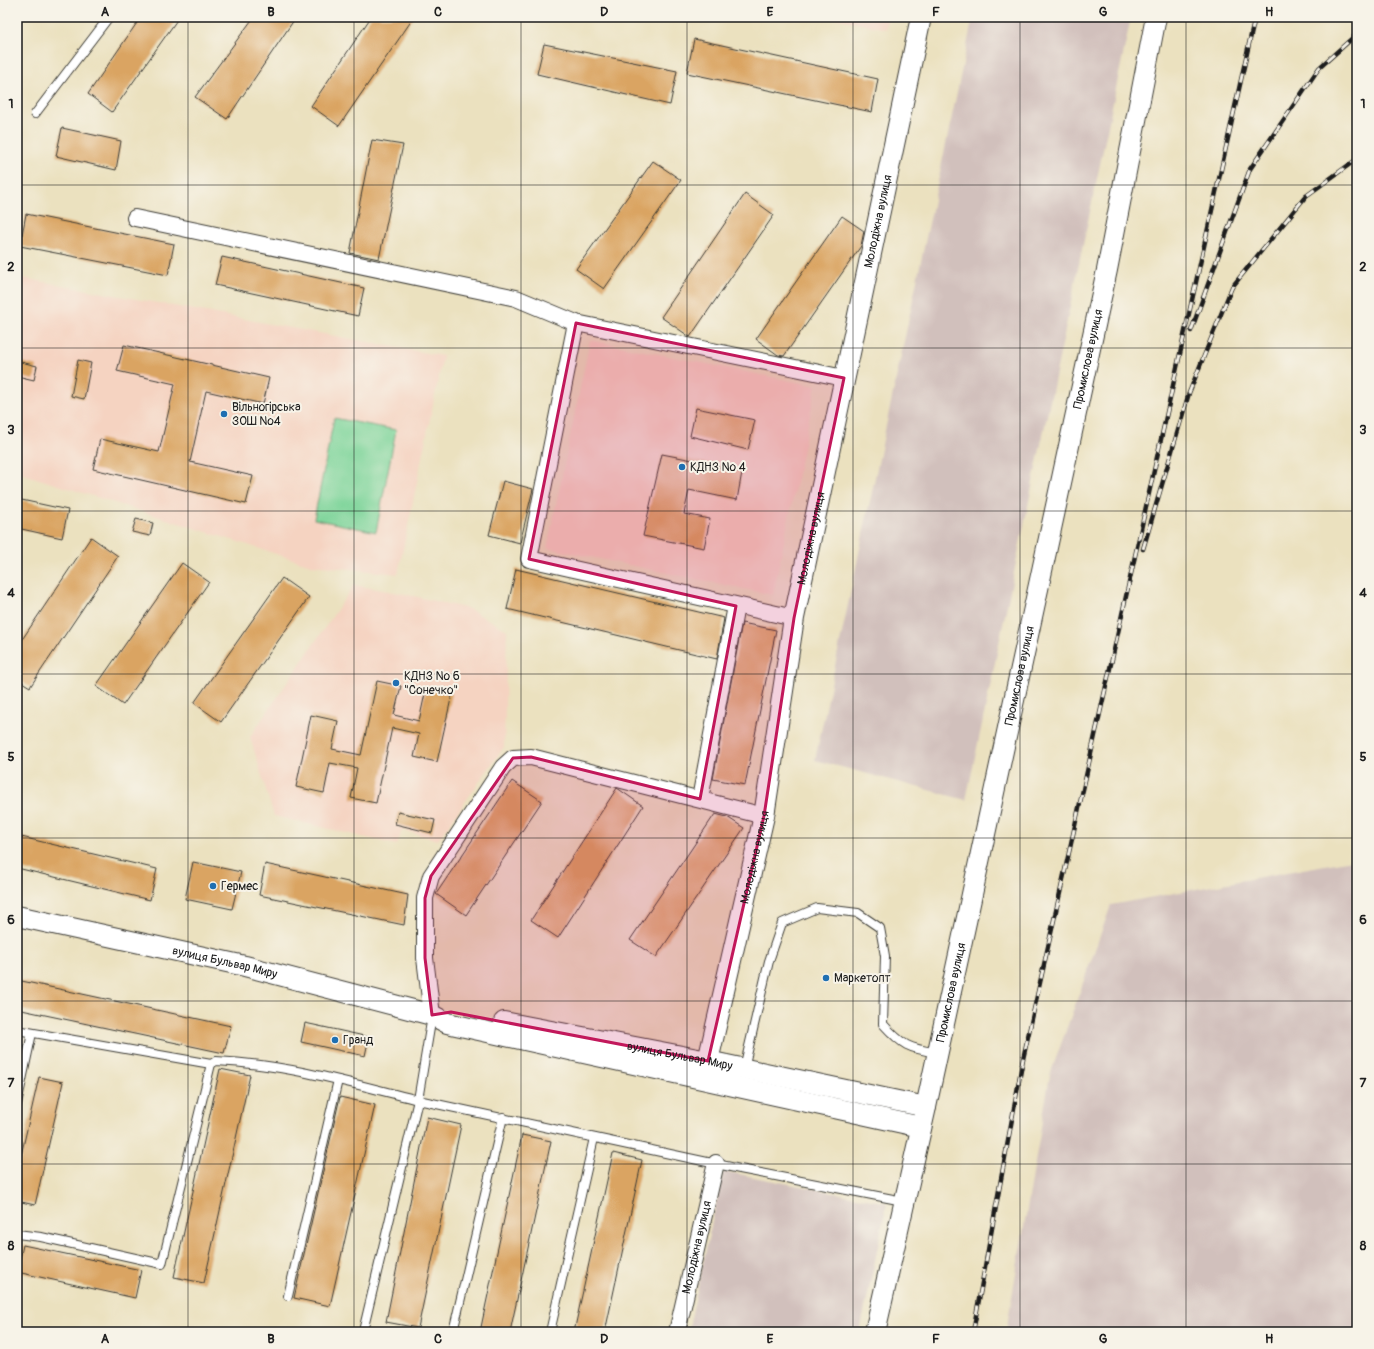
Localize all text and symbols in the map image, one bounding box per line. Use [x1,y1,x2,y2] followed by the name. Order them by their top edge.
[101,4,110,20] text: A
[267,4,275,20] text: B
[434,4,442,20] text: C
[600,4,608,20] text: D
[767,4,774,20] text: E
[932,4,940,20] text: F
[1099,4,1108,20] text: G
[1265,4,1273,20] text: H
[8,96,14,112] text: 1
[1360,96,1366,112] text: 1
[861,173,896,269] street label: Молодіжна вулиця
[7,259,15,275] text: 2
[1359,259,1367,275] text: 2
[1070,308,1106,410] street label: Промислова вулиця
[232,400,301,429] place label: Вільногірська ЗОШ №4
[219,409,229,419] marker: Вільногірська ЗОШ №4
[7,422,15,438] text: 3
[1359,422,1367,438] text: 3
[690,460,746,475] place label: КДНЗ № 4
[677,462,687,472] marker: КДНЗ № 4
[794,490,829,586] street label: Молодіжна вулиця
[7,585,15,601] text: 4
[1359,585,1367,601] text: 4
[1002,624,1038,727] street label: Промислова вулиця
[404,669,460,698] place label: КДНЗ № 6 "Сонечко"
[391,678,401,688] marker: КДНЗ № 6 "Сонечко"
[7,749,15,765] text: 5
[1359,749,1367,765] text: 5
[737,809,773,905] street label: Молодіжна вулиця
[221,879,258,894] place label: Гермес
[208,881,218,891] marker: Гермес
[7,912,15,928] text: 6
[1359,912,1367,928] text: 6
[933,941,969,1044] street label: Промислова вулиця
[171,943,279,982] street label: вулиця Бульвар Миру
[834,971,891,986] place label: Маркетопт
[821,973,831,983] marker: Маркетопт
[343,1033,374,1048] place label: Гранд
[330,1035,340,1045] marker: Гранд
[626,1039,734,1074] street label: вулиця Бульвар Миру
[8,1075,15,1091] text: 7
[1360,1075,1367,1091] text: 7
[679,1199,715,1295] street label: Молодіжна вулиця
[8,1238,15,1254] text: 8
[1360,1238,1367,1254] text: 8
[101,1331,110,1347] text: A
[267,1331,275,1347] text: B
[434,1331,442,1347] text: C
[600,1331,608,1347] text: D
[767,1331,774,1347] text: E
[932,1331,940,1347] text: F
[1099,1331,1108,1347] text: G
[1265,1331,1273,1347] text: H

